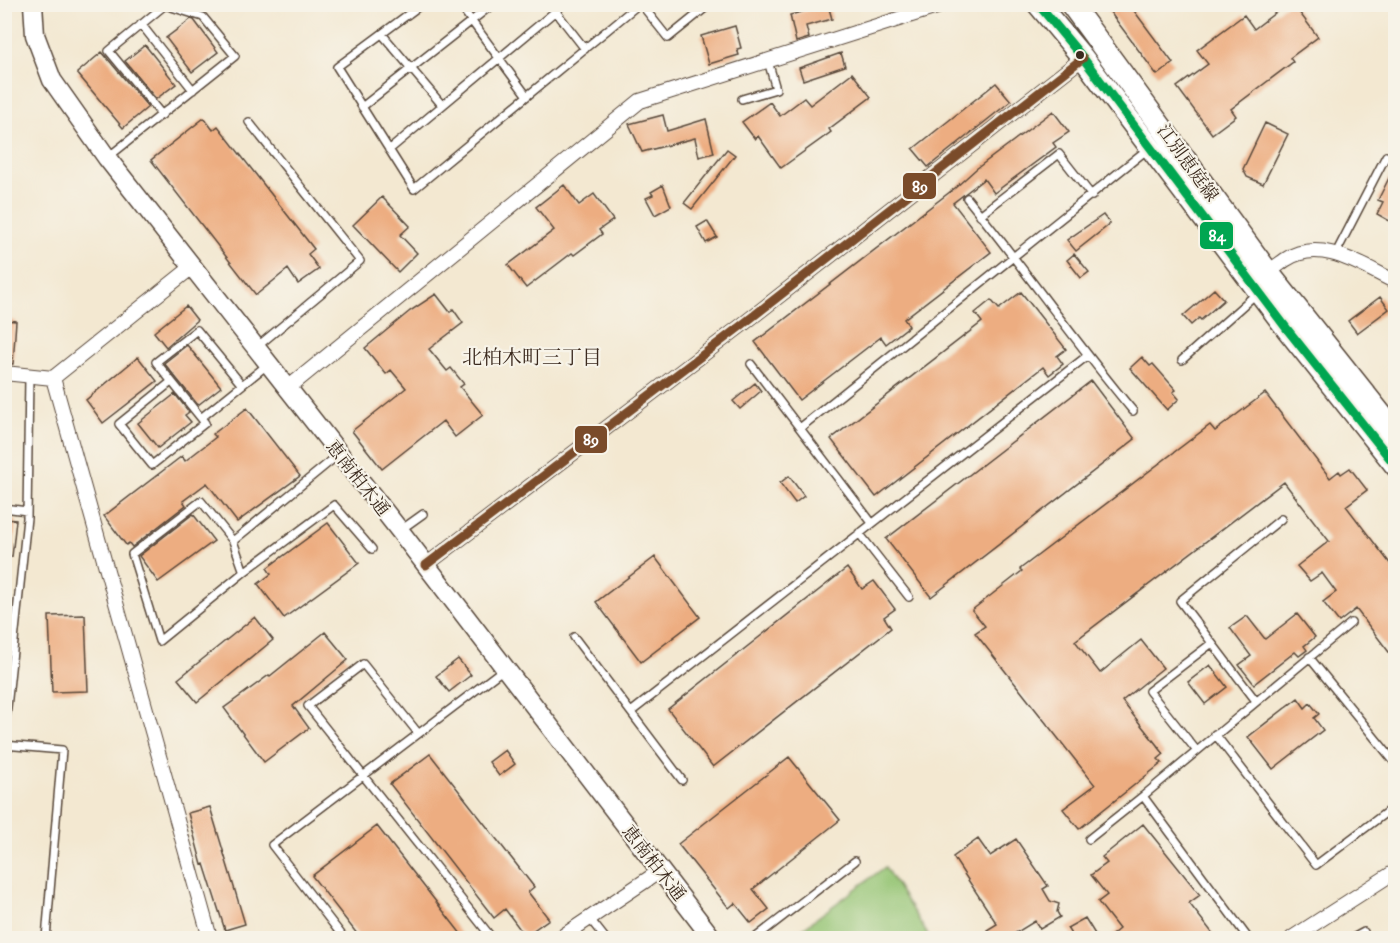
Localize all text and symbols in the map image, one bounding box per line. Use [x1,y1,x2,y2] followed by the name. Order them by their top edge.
[1074,49,1086,61] unlabelled marker
[1152,121,1223,206] street label: 江別恵庭線
[902,172,937,200] line badge: 89
[912,177,928,197] text: 89
[1199,221,1234,250] line badge: 84
[1208,226,1226,246] text: 84
[462,346,602,371] district label: 北柏木町三丁目
[574,425,608,454] line badge: 89
[583,430,599,450] text: 89
[321,436,394,521] street label: 恵南柏木通
[617,821,690,906] street label: 恵南柏木通

